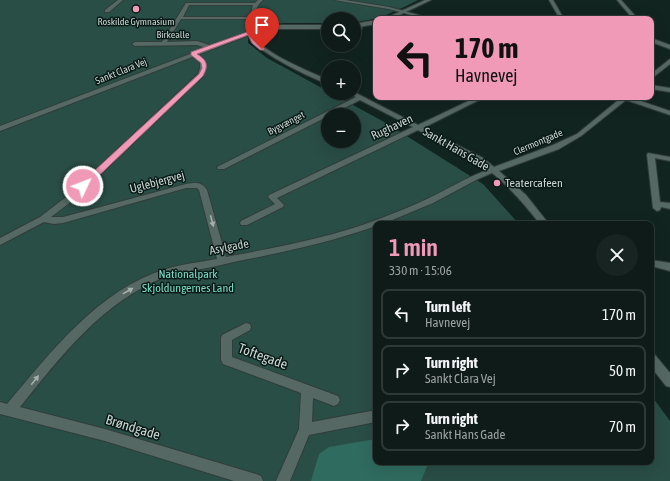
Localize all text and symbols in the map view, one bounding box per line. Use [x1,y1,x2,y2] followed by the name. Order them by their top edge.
[131,4,141,14] marker: Roskilde Gymnasium
[245,8,279,49] pin
[321,12,361,148] map controls
[321,12,361,52] button: search
[251,14,273,36] icon: arrive
[98,16,174,27] place label: Roskilde Gymnasium
[156,29,190,40] street label: Birkealle
[389,32,441,84] icon: left
[455,32,518,64] text: 170 m
[94,56,148,86] street label: Sankt Clara Vej
[321,60,361,100] button: +
[455,65,518,86] text: Havnevej
[321,108,361,148] button: −
[266,109,306,137] street label: Bygvænget
[369,111,415,143] street label: Rughaven
[420,124,492,174] street label: Sankt Hans Gade
[512,127,565,157] street label: Clermontgade
[62,165,104,207] position arrow
[128,168,186,196] street label: Uglebjergvej
[505,176,563,190] place label: Teatercafeen
[492,178,502,188] marker: Teatercafeen
[209,215,215,227] one-way arrow
[389,234,438,261] text: 1 min
[596,234,638,276] button: close
[208,236,250,258] street label: Asylgade
[389,263,452,278] text: 330 m · 15:06
[142,267,234,295] park label: Nationalpark Skjoldungernes Land
[122,287,134,294] one-way arrow
[425,298,471,315] text: Turn left
[391,303,413,325] icon: left
[602,306,636,323] text: 170 m
[425,315,470,330] text: Havnevej
[236,340,290,372] street label: Toftegade
[425,354,478,371] text: Turn right
[391,359,413,381] icon: right
[609,362,636,379] text: 50 m
[425,371,496,386] text: Sankt Clara Vej
[30,375,39,386] one-way arrow
[425,410,478,427] text: Turn right
[104,411,162,443] street label: Brøndgade
[391,415,413,437] icon: right
[609,418,636,435] text: 70 m
[425,427,505,442] text: Sankt Hans Gade

